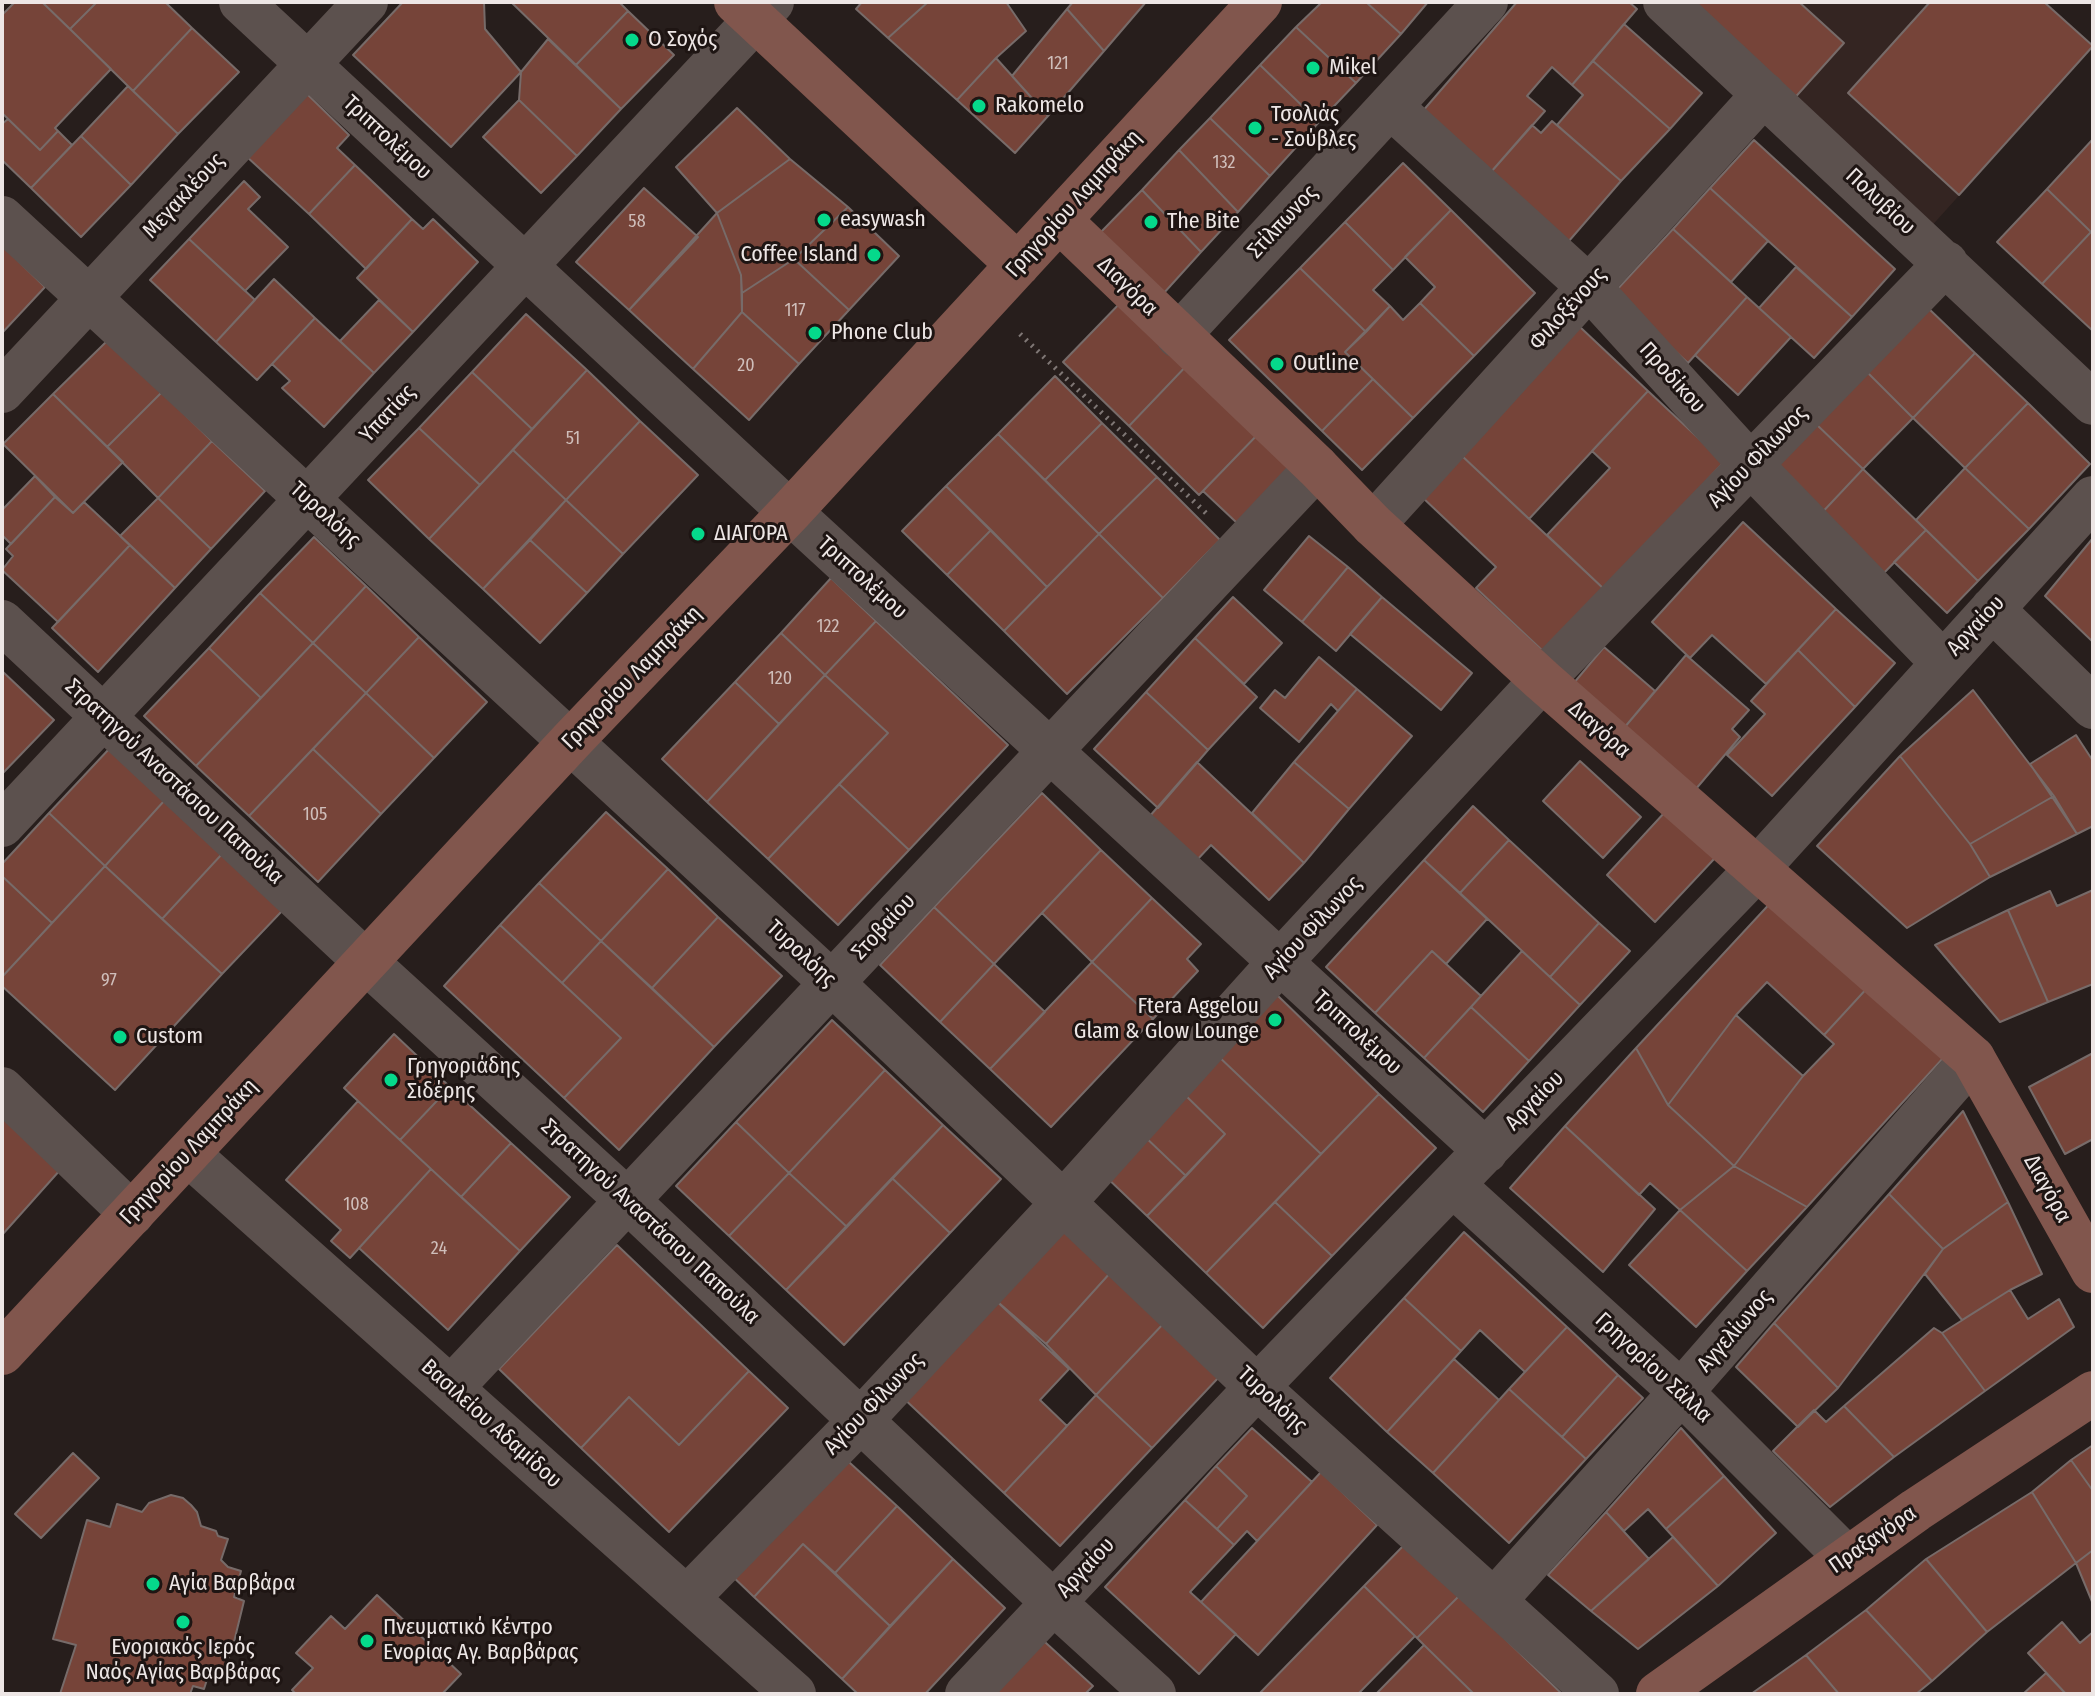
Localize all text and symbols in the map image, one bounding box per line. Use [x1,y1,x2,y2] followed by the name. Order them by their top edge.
[648,27,717,53] place label: Ο Σοχός
[623,31,641,49] marker: Ο Σοχός
[1047,53,1069,75] house number: 121
[1329,55,1377,81] place label: Mikel
[1304,59,1322,77] marker: Mikel
[337,90,437,186] street label: Τριπτολέμου
[995,93,1084,119] place label: Rakomelo
[970,97,988,115] marker: Rakomelo
[1271,102,1356,154] place label: Τσολιάς - Σούβλες
[1246,119,1264,137] marker: Τσολιάς - Σούβλες
[1001,125,1147,283] street label: Γρηγορίου Λαμπράκη
[138,148,230,244] street label: Μεγακλέους
[1213,152,1235,174] house number: 132
[1840,163,1920,241] street label: Πολυβίου
[1243,180,1323,264] street label: Στίλπωνος
[840,207,926,233] place label: easywash
[1167,209,1240,235] place label: The Bite
[628,211,646,233] house number: 58
[815,211,833,229] marker: easywash
[1142,213,1160,231] marker: The Bite
[741,242,858,268] place label: Coffee Island
[865,246,883,264] marker: Coffee Island
[1091,252,1163,322] street label: Διαγόρα
[1524,262,1612,356] street label: Φιλοξένους
[784,300,806,322] house number: 117
[831,320,933,346] place label: Phone Club
[806,324,824,342] marker: Phone Club
[1633,337,1711,419] street label: Προδίκου
[1293,351,1359,377] place label: Outline
[737,355,755,377] house number: 20
[1268,355,1286,373] marker: Outline
[355,380,421,448] street label: Υπατίας
[1703,400,1813,514] street label: Αγίου Φίλωνος
[566,428,580,450] house number: 51
[284,477,366,553] street label: Τυρολόης
[714,521,788,547] place label: ΔΙΑΓΟΡΑ
[689,525,707,543] marker: ΔΙΑΓΟΡΑ
[812,531,912,625] street label: Τριπτολέμου
[1941,590,2011,662] street label: Αργαίου
[557,601,707,755] street label: Γρηγορίου Λαμπράκη
[817,616,839,638] house number: 122
[768,668,792,690] house number: 120
[59,674,289,890] street label: Στρατηγού Αναστάσιου Παπούλα
[1563,696,1635,764] street label: Διαγόρα
[303,804,327,826] house number: 105
[1258,871,1368,985] street label: Αγίου Φίλωνος
[847,888,921,966] street label: Στοβαίου
[761,915,841,993] street label: Τυρολόης
[101,970,117,992] house number: 97
[1307,985,1407,1081] street label: Τριπτολέμου
[1074,994,1259,1046] place label: Ftera Aggelou Glam & Glow Lounge
[1266,1011,1284,1029] marker: Ftera Aggelou Glam & Glow Lounge
[136,1024,203,1050] place label: Custom
[111,1028,129,1046] marker: Custom
[407,1054,520,1106] place label: Γρηγοριάδης Σιδέρης
[1500,1066,1570,1136] street label: Αργαίου
[382,1071,400,1089] marker: Γρηγοριάδης Σιδέρης
[115,1074,263,1230] street label: Γρηγορίου Λαμπράκη
[535,1114,765,1330] street label: Στρατηγού Αναστάσιου Παπούλα
[2018,1150,2076,1228] street label: Διαγόρα
[343,1194,369,1216] house number: 108
[431,1238,447,1260] house number: 24
[1692,1284,1778,1378] street label: Αγγελίωνος
[1589,1307,1717,1429] street label: Γρηγορίου Σάλλα
[819,1347,929,1461] street label: Αγίου Φίλωνος
[415,1354,567,1494] street label: Βασιλείου Αδαμίδου
[1232,1361,1312,1439] street label: Τυρολόης
[1824,1500,1922,1580] street label: Πραξαγόρα
[1051,1532,1121,1604] street label: Αργαίου
[169,1571,295,1597] place label: Αγία Βαρβάρα
[144,1575,162,1593] marker: Αγία Βαρβάρα
[174,1613,192,1631] marker: Ενοριακός Ιερός Ναός Αγίας Βαρβάρας
[383,1615,578,1666] place label: Πνευματικό Κέντρο Ενορίας Αγ. Βαρβάρας
[358,1632,376,1650] marker: Πνευματικό Κέντρο Ενορίας Αγ. Βαρβάρας
[85,1635,281,1686] place label: Ενοριακός Ιερός Ναός Αγίας Βαρβάρας

